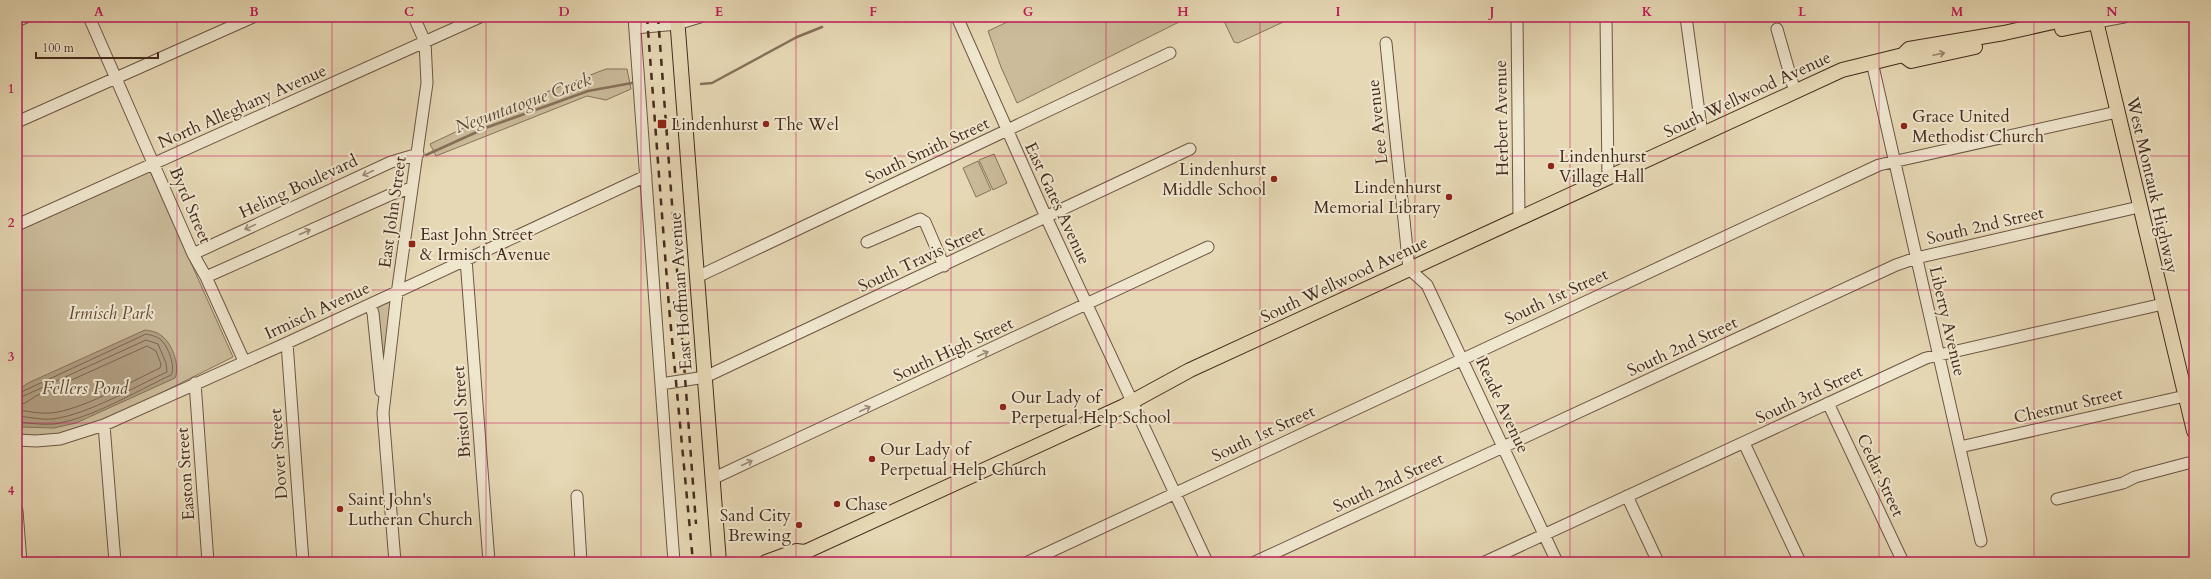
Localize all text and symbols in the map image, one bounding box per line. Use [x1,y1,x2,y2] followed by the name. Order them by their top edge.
[94,3,104,21] text: A
[249,3,259,21] text: B
[404,3,414,21] text: C
[558,3,570,21] text: D
[715,3,723,21] text: E
[869,3,877,21] text: F
[1023,3,1034,21] text: G
[1177,3,1189,21] text: H
[1335,3,1341,21] text: I
[1488,3,1495,21] text: J
[1642,3,1653,21] text: K
[1798,3,1807,21] text: L
[1951,3,1964,21] text: M
[2106,3,2118,21] text: N
[36,34,158,60] scale bar
[42,40,75,56] text: 100 m
[1660,46,1835,143] street label: South Wellwood Avenue
[1932,50,1945,58] one-way arrow
[154,59,330,154] street label: North Alleghany Avenue
[1489,60,1514,176] street label: Herbert Avenue
[451,67,595,140] water label: Neguntatogue Creek
[1362,78,1393,166] street label: Lee Avenue
[8,80,14,98] text: 1
[2121,94,2184,276] street label: West Montauk Highway
[1912,105,2045,148] place label: Grace United Methodist Church
[862,111,993,189] street label: South Smith Street
[671,113,759,136] place label: Lindenhurst
[774,113,840,136] place label: The Wel
[656,118,668,130] marker: Lindenhurst
[761,119,771,129] marker: The Wel
[1899,121,1909,131] marker: Grace United Methodist Church
[1019,138,1096,268] street label: East Gates Avenue
[1559,145,1647,188] place label: Lindenhurst Village Hall
[235,149,361,224] street label: Heling Boulevard
[373,154,412,270] street label: East John Street
[1162,158,1267,201] place label: Lindenhurst Middle School
[1546,161,1556,171] marker: Lindenhurst Village Hall
[164,163,217,248] street label: Byrd Street
[363,170,375,177] one-way arrow
[1269,174,1279,184] marker: Lindenhurst Middle School
[1314,176,1442,219] place label: Lindenhurst Memorial Library
[1444,192,1454,202] marker: Lindenhurst Memorial Library
[1924,201,2046,250] street label: South 2nd Street
[664,211,697,371] street label: East Hoffman Avenue
[8,214,15,232] text: 2
[854,219,989,298] street label: South Travis Street
[420,223,551,266] place label: East John Street & Irmisch Avenue
[244,224,256,231] one-way arrow
[299,228,311,235] one-way arrow
[1257,231,1432,328] street label: South Wellwood Avenue
[407,239,417,249] marker: East John Street & Irmisch Avenue
[1501,262,1612,330] street label: South 1st Street
[1924,264,1971,378] street label: Liberty Avenue
[261,276,374,345] street label: Irmisch Avenue
[69,302,154,325] park label: Irmisch Park
[890,311,1017,387] street label: South High Street
[1623,311,1742,382] street label: South 2nd Street
[8,348,15,366] text: 3
[977,350,989,357] one-way arrow
[1470,354,1535,457] street label: Reade Avenue
[1752,359,1867,429] street label: South 3rd Street
[447,364,476,459] street label: Bristol Street
[42,376,129,401] water label: Fellers Pond
[2011,382,2125,429] street label: Chestnut Street
[1011,386,1172,429] place label: Our Lady of Perpetual Help School
[1208,399,1319,467] street label: South 1st Street
[998,402,1008,412] marker: Our Lady of Perpetual Help School
[859,404,871,412] one-way arrow
[264,407,293,500] street label: Dover Street
[171,426,200,521] street label: Easton Street
[1851,430,1910,521] street label: Cedar Street
[880,438,1047,481] place label: Our Lady of Perpetual Help Church
[1329,447,1448,518] street label: South 2nd Street
[867,454,877,464] marker: Our Lady of Perpetual Help Church
[741,459,753,466] one-way arrow
[8,482,15,500] text: 4
[348,488,473,531] place label: Saint John's Lutheran Church
[845,493,888,516] place label: Chase
[832,499,842,509] marker: Chase
[335,504,345,514] marker: Saint John's Lutheran Church
[720,504,791,547] place label: Sand City Brewing
[794,520,804,530] marker: Sand City Brewing

